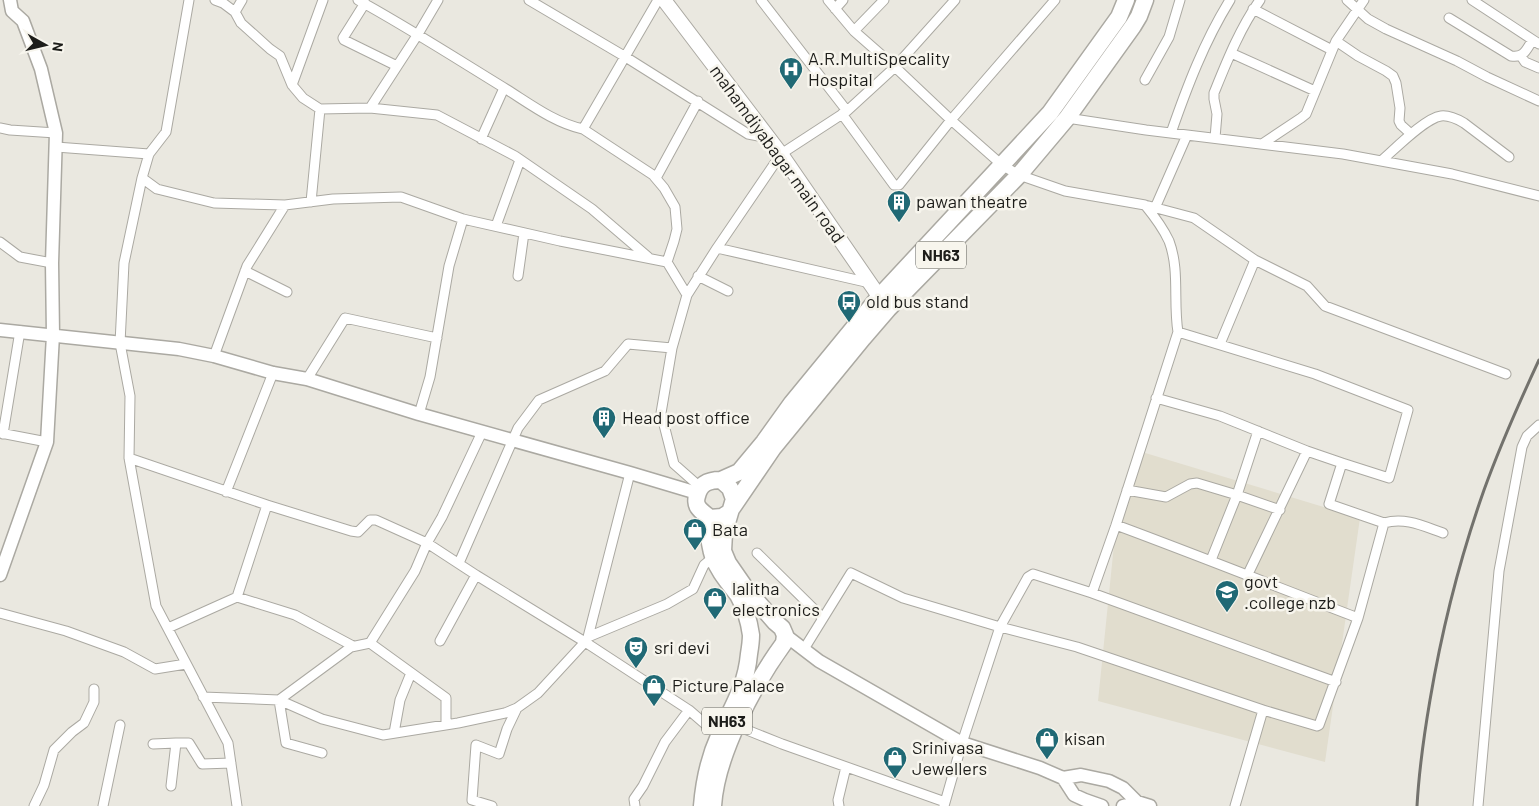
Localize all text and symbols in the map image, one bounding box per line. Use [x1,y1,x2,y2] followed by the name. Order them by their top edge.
[20,20,70,70] north arrow
[49,41,67,53] text: N
[808,47,950,90] place label: A.R.MultiSpecality Hospital
[778,56,804,90] hospital icon: A.R.MultiSpecality Hospital
[706,60,850,247] street label: mahamdiyabagar main road
[886,189,912,223] building icon: pawan theatre
[916,190,1028,212] place label: pawan theatre
[916,242,966,268] road number: NH63
[836,289,862,323] bus stop icon: old bus stand
[866,290,969,312] place label: old bus stand
[591,405,617,439] building icon: Head post office
[622,406,750,428] place label: Head post office
[682,517,708,551] shop icon: Bata
[712,518,748,540] place label: Bata
[1244,570,1336,613] place label: govt .college nzb
[732,577,820,620] place label: lalitha electronics
[1214,579,1240,613] school or university icon: govt .college nzb
[702,586,728,620] shop icon: lalitha electronics
[623,635,649,669] theatre icon: sri devi
[654,636,710,658] place label: sri devi
[641,673,667,707] shop icon: Picture Palace
[672,674,785,696] place label: Picture Palace
[702,708,752,734] road number: NH63
[1034,726,1060,760] shop icon: kisan
[1064,727,1105,749] place label: kisan
[912,736,987,779] place label: Srinivasa Jewellers
[882,745,908,779] shop icon: Srinivasa Jewellers

